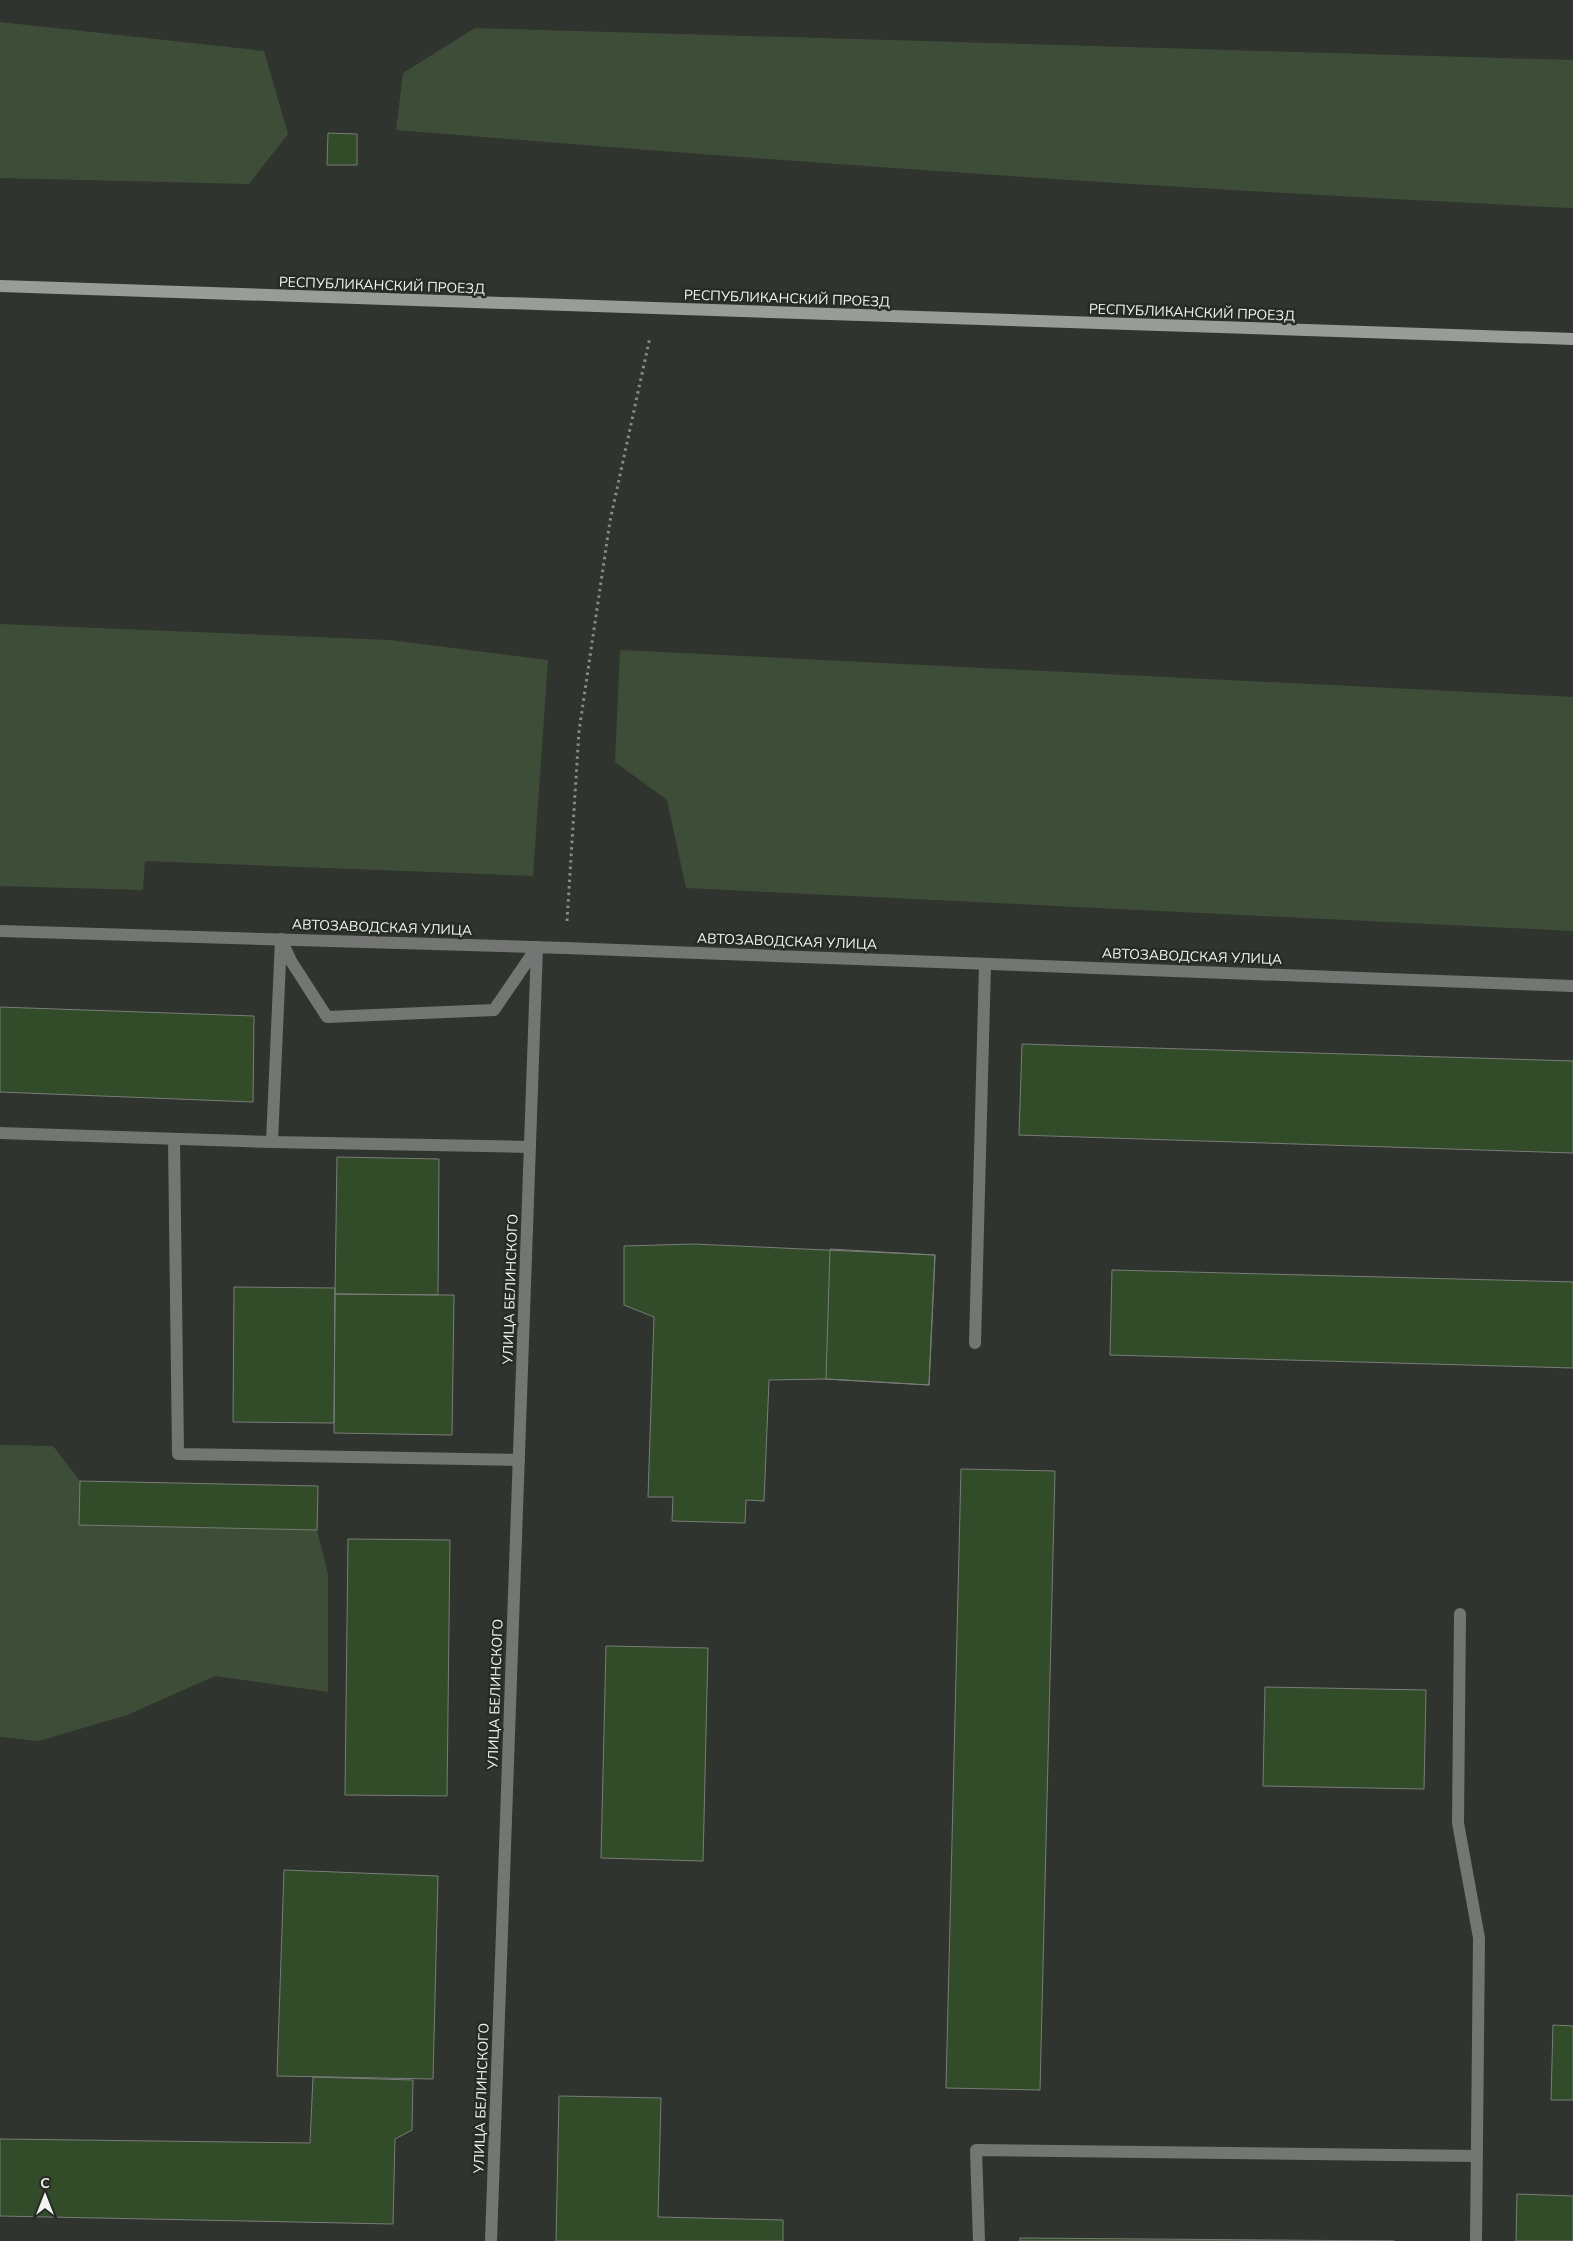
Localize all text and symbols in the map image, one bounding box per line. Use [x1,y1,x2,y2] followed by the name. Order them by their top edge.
[279,272,486,299] street label: РЕСПУБЛИКАНСКИЙ ПРОЕЗД
[684,285,891,312] street label: РЕСПУБЛИКАНСКИЙ ПРОЕЗД
[1089,299,1296,326] street label: РЕСПУБЛИКАНСКИЙ ПРОЕЗД
[292,915,472,940] street label: АВТОЗАВОДСКАЯ УЛИЦА
[697,929,877,954] street label: АВТОЗАВОДСКАЯ УЛИЦА
[1102,944,1282,969] street label: АВТОЗАВОДСКАЯ УЛИЦА
[498,1213,523,1366] street label: УЛИЦА БЕЛИНСКОГО
[483,1618,508,1771] street label: УЛИЦА БЕЛИНСКОГО
[469,2022,494,2175] street label: УЛИЦА БЕЛИНСКОГО
[20,2171,70,2221] north arrow
[40,2174,50,2193] text: С

